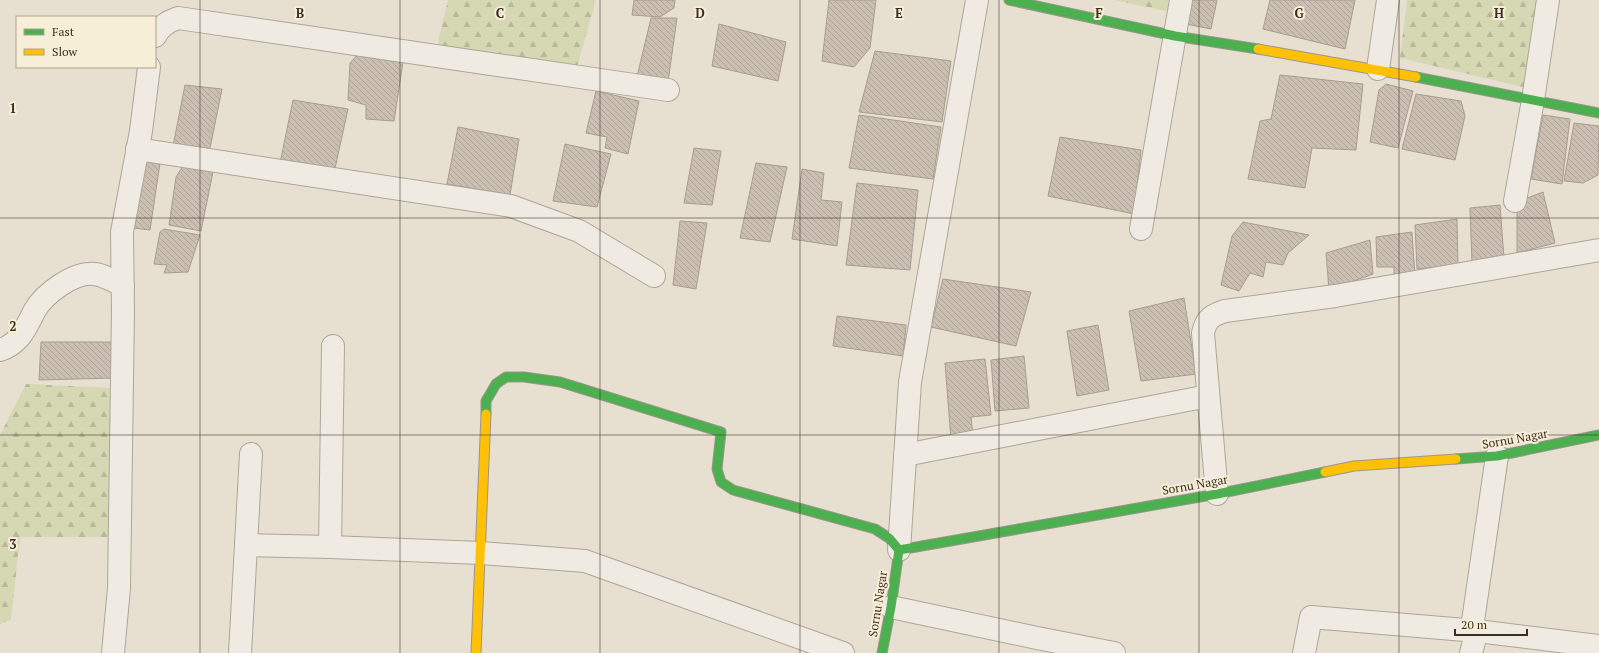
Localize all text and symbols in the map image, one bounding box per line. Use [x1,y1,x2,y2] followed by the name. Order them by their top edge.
[296,4,304,22] text: B
[496,4,504,22] text: C
[695,4,705,22] text: D
[895,4,903,22] text: E
[1095,4,1103,22] text: F
[1294,4,1304,22] text: G
[1494,4,1504,22] text: H
[16,16,156,68] legend
[52,24,75,39] text: Fast
[52,44,78,59] text: Slow
[9,99,17,117] text: 1
[9,317,17,335] text: 2
[1481,425,1549,452] street label: Sornu Nagar
[1161,471,1229,498] street label: Sornu Nagar
[9,535,17,553] text: 3
[865,570,890,638] street label: Sornu Nagar
[1455,611,1527,637] scale bar
[1461,617,1488,632] text: 20 m

